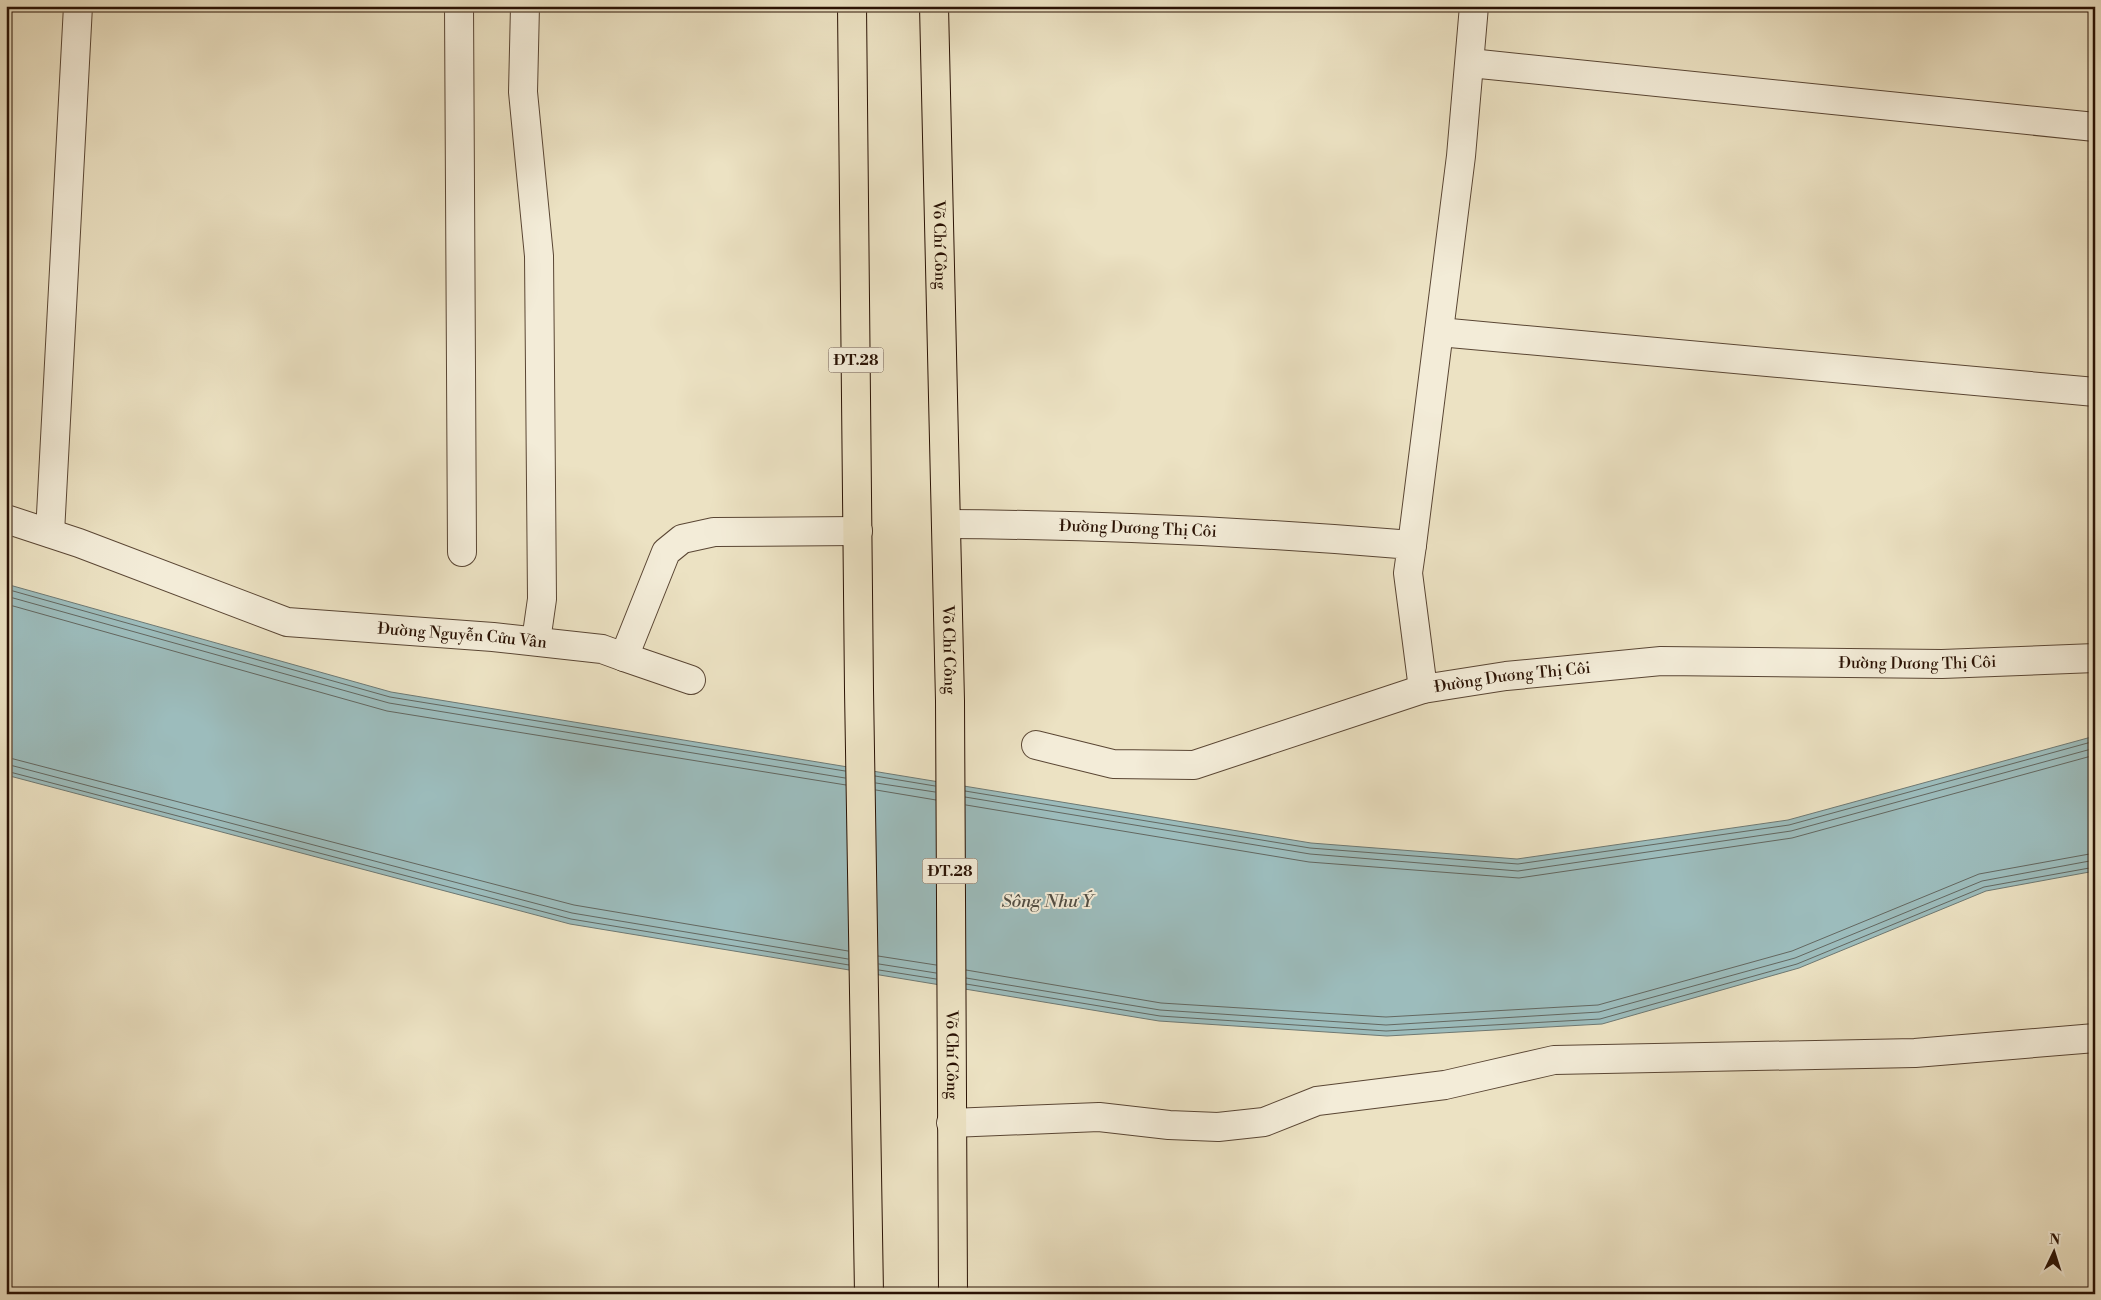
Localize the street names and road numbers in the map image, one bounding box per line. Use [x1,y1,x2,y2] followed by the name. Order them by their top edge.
[928,199,951,291] street label: Võ Chí Công
[828,348,884,372] road number: ĐT.28
[1059,516,1217,542] street label: Đường Dương Thị Côi
[938,604,960,695] street label: Võ Chí Công
[377,619,548,653] street label: Đường Nguyễn Cửu Vân
[1838,652,1997,674] street label: Đường Dương Thị Côi
[1433,658,1592,697] street label: Đường Dương Thị Côi
[922,858,978,884] road number: ĐT.28
[942,1009,962,1100] street label: Võ Chí Công

